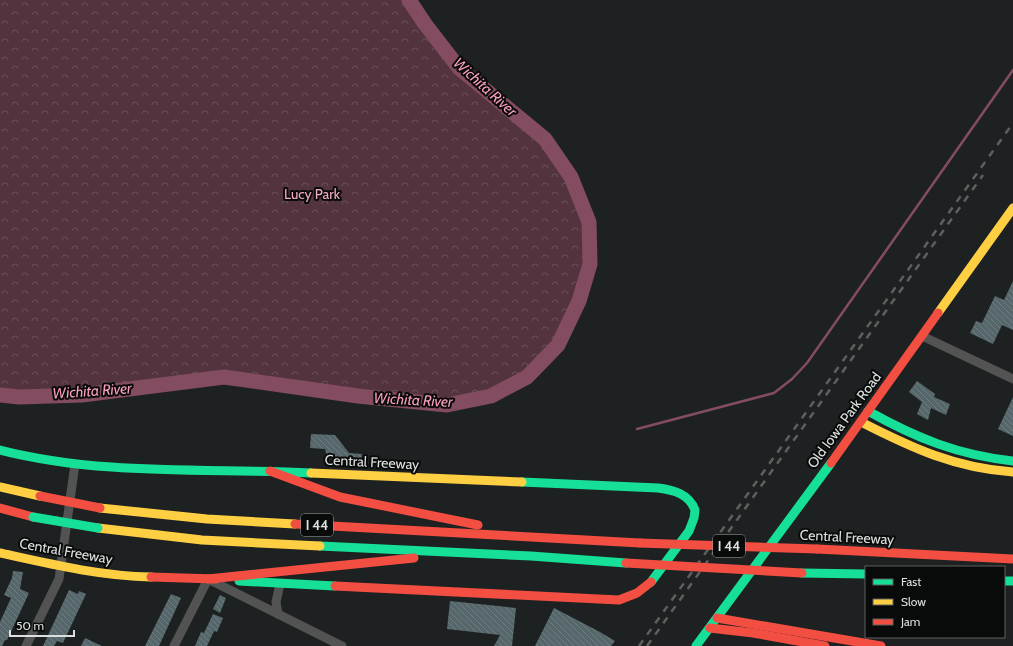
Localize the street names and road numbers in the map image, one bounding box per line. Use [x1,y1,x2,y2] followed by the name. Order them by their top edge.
[803,368,885,472] street label: Old Iowa Park Road
[324,451,420,473] street label: Central Freeway
[301,514,333,536] road number: I 44
[799,526,895,548] street label: Central Freeway
[18,534,114,568] street label: Central Freeway
[713,535,745,557] road number: I 44

